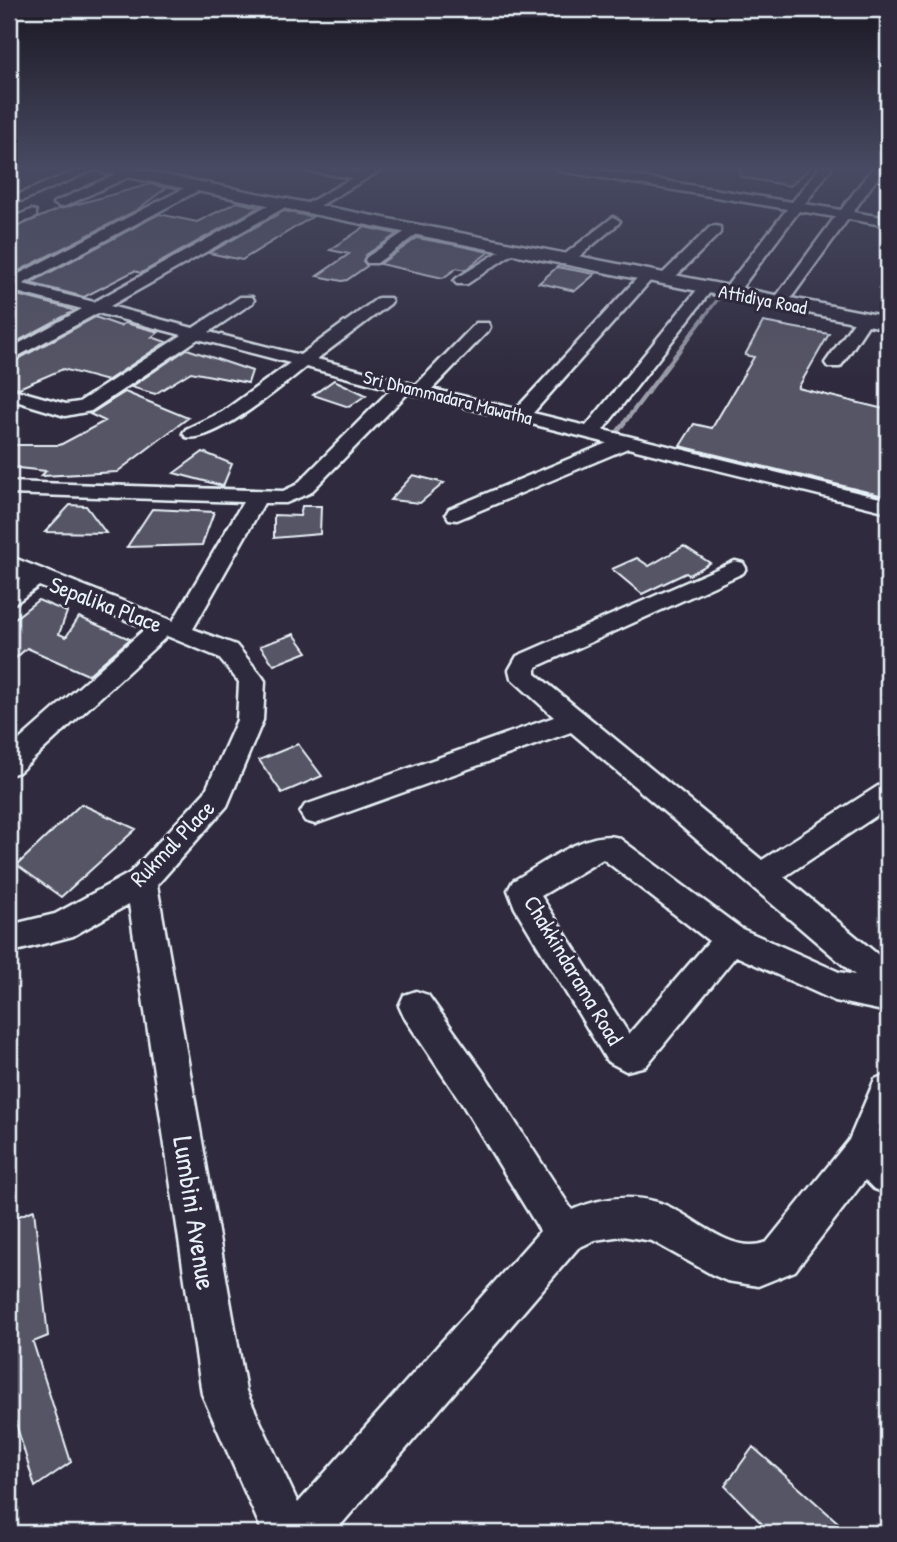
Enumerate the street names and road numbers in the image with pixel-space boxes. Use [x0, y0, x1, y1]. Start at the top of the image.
street label: Attidiya Road [717, 278, 810, 320]
street label: Sri Dhammadara Mawatha [361, 363, 536, 431]
street label: Sepalika Place [45, 568, 167, 640]
street label: Rukmal Place [123, 793, 221, 893]
street label: Chakkindarama Road [517, 889, 631, 1051]
street label: Lumbini Avenue [164, 1134, 226, 1292]

